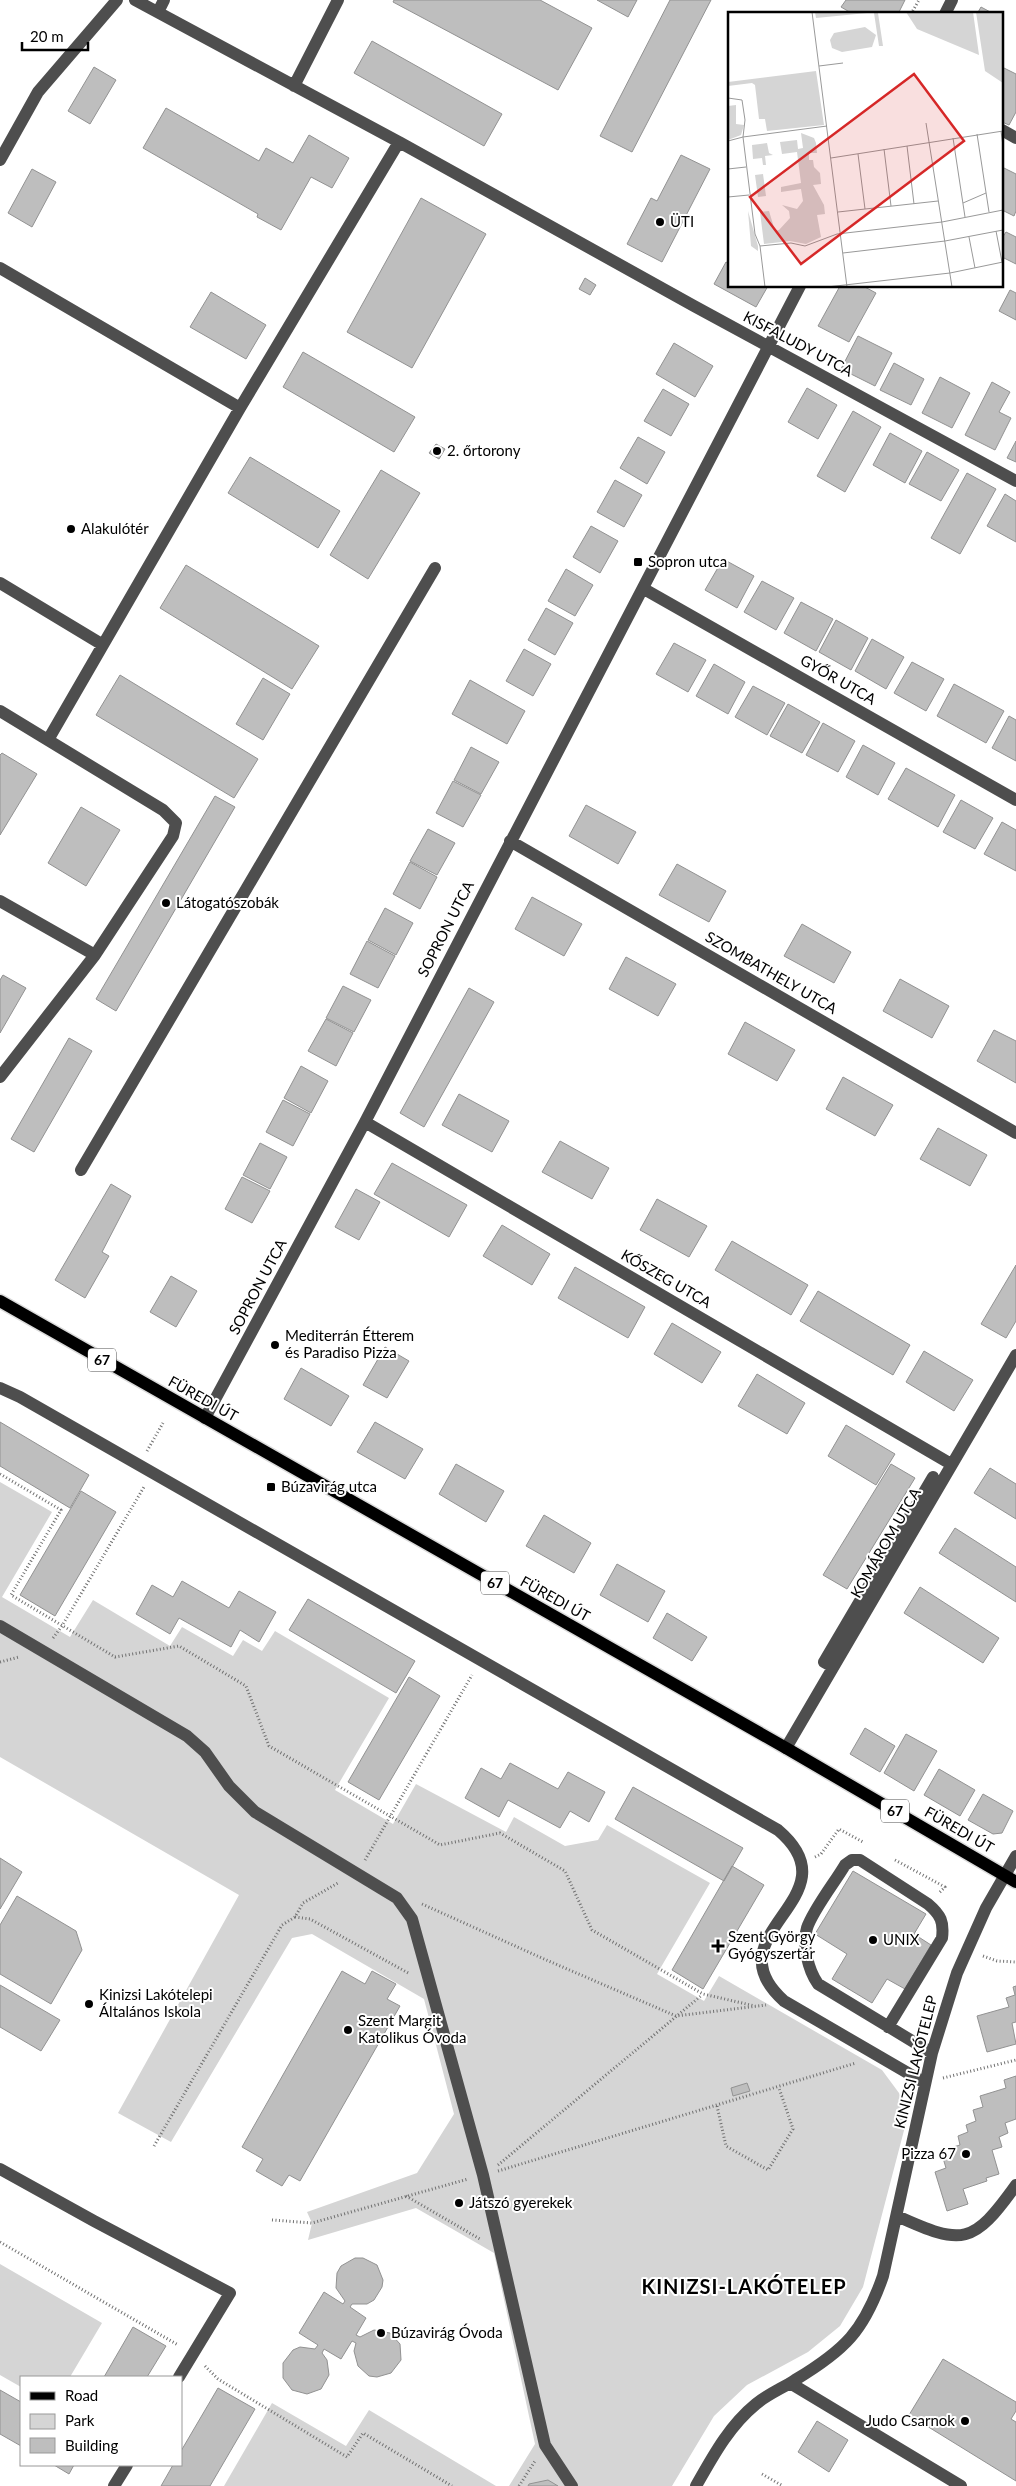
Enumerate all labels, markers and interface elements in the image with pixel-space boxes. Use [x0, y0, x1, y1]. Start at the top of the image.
inset map [728, 12, 1004, 288]
scale bar [22, 20, 89, 52]
text: 20 m [30, 27, 64, 45]
place label: ÜTI [670, 212, 694, 230]
marker: ÜTI [654, 216, 666, 228]
street label: KISFALUDY UTCA [741, 307, 857, 380]
place label: 2. őrtorony [447, 441, 521, 459]
marker: 2. őrtorony [431, 445, 443, 457]
place label: Alakulótér [81, 519, 149, 537]
marker: Alakulótér [65, 523, 77, 535]
place label: Sopron utca [648, 552, 727, 570]
marker: Sopron utca [632, 556, 644, 568]
street label: GYŐR UTCA [797, 650, 880, 708]
street label: SOPRON UTCA [413, 877, 477, 980]
place label: Látogatószobák [176, 893, 279, 911]
marker: Látogatószobák [160, 897, 172, 909]
street label: SZOMBATHELY UTCA [703, 927, 841, 1018]
street label: SOPRON UTCA [224, 1235, 290, 1337]
street label: KŐSZEG UTCA [618, 1245, 716, 1312]
place label: Mediterrán Étterem és Paradiso Pizza [285, 1326, 414, 1361]
marker: Mediterrán Étterem és Paradiso Pizza [269, 1339, 281, 1351]
road number: 67 [88, 1348, 116, 1372]
street label: FÜREDI ÚT [165, 1372, 242, 1425]
place label: Búzavirág utca [281, 1477, 377, 1495]
marker: Búzavirág utca [265, 1481, 277, 1493]
street label: KOMÁROM UTCA [846, 1484, 924, 1601]
road number: 67 [481, 1572, 509, 1595]
street label: FÜREDI ÚT [517, 1572, 594, 1625]
road number: 67 [881, 1800, 909, 1822]
street label: FÜREDI ÚT [922, 1802, 997, 1856]
place label: Szent György Gyógyszertár [728, 1927, 816, 1962]
place label: UNIX [883, 1930, 920, 1948]
marker: UNIX [867, 1934, 879, 1946]
marker: Szent György Gyógyszertár [712, 1940, 724, 1952]
place label: Kinizsi Lakótelepi Általános Iskola [99, 1985, 213, 2020]
street label: KINIZSI LAKÓTELEP [890, 1993, 940, 2130]
marker: Kinizsi Lakótelepi Általános Iskola [83, 1998, 95, 2010]
place label: Szent Margit Katolikus Óvoda [358, 2011, 466, 2046]
marker: Szent Margit Katolikus Óvoda [342, 2024, 354, 2036]
place label: Pizza 67 [901, 2144, 956, 2162]
marker: Pizza 67 [960, 2148, 972, 2160]
place label: Játszó gyerekek [469, 2193, 573, 2211]
marker: Játszó gyerekek [453, 2197, 465, 2209]
district label: KINIZSI-LAKÓTELEP [641, 2274, 847, 2298]
place label: Búzavirág Óvoda [391, 2323, 503, 2341]
marker: Búzavirág Óvoda [375, 2327, 387, 2339]
legend [20, 2376, 182, 2466]
text: Road [65, 2386, 98, 2404]
text: Park [65, 2411, 95, 2429]
place label: Judo Csarnok [866, 2411, 955, 2429]
marker: Judo Csarnok [959, 2415, 971, 2427]
text: Building [65, 2436, 118, 2454]

